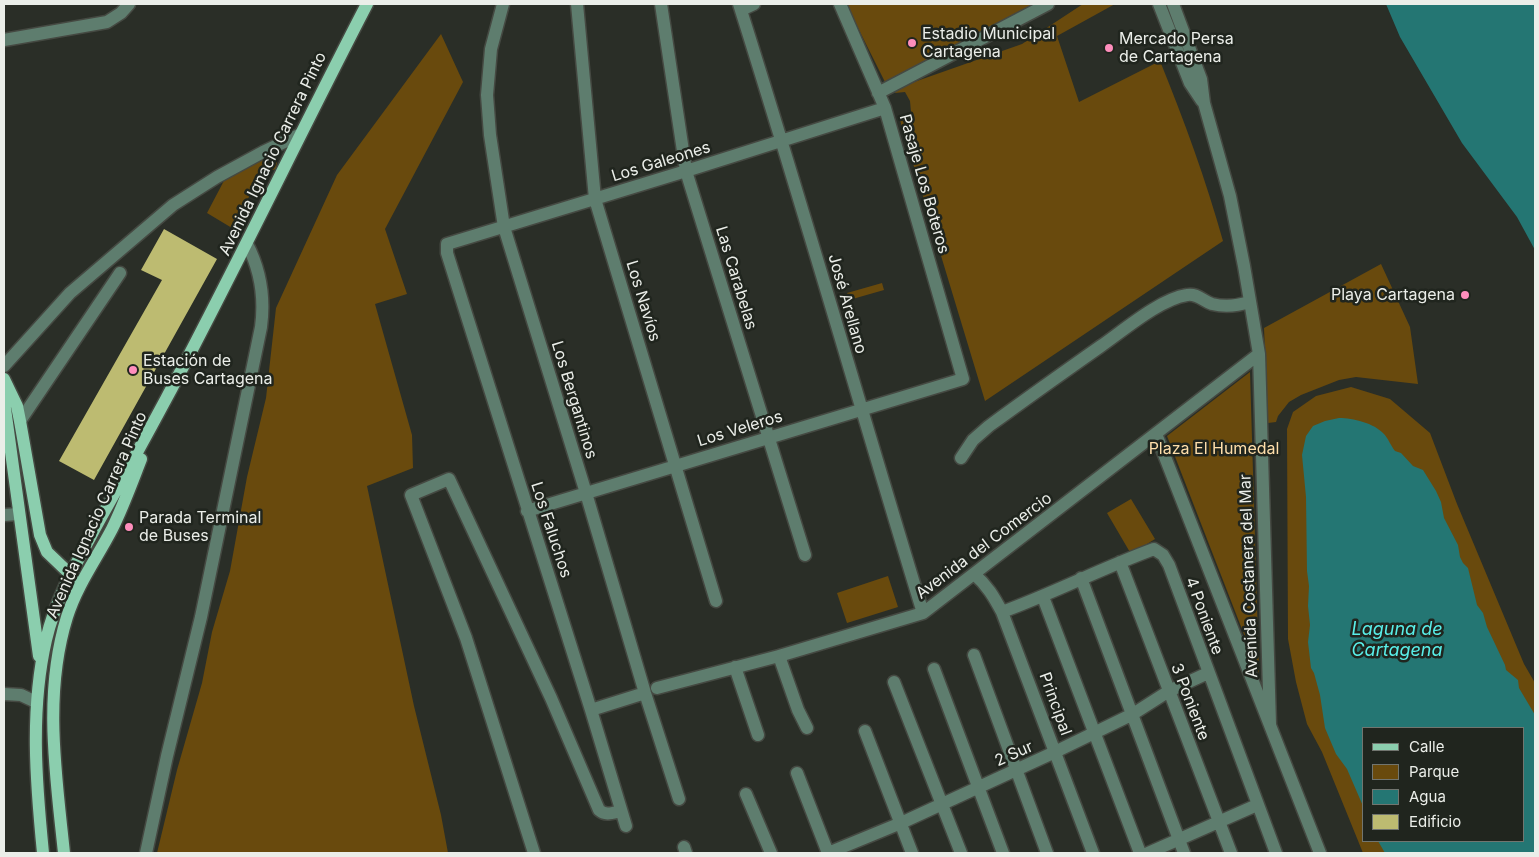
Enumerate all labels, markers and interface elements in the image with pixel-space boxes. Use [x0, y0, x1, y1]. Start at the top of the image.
place label: Estadio Municipal Cartagena [922, 24, 1055, 62]
place label: Mercado Persa de Cartagena [1119, 29, 1234, 67]
marker: Estadio Municipal Cartagena [906, 37, 918, 49]
marker: Mercado Persa de Cartagena [1103, 42, 1115, 54]
street label: Avenida Ignacio Carrera Pinto [215, 49, 331, 259]
street label: Pasaje Los Boteros [895, 112, 953, 256]
street label: Los Galeones [609, 138, 713, 186]
street label: Las Carabelas [711, 224, 761, 332]
street label: José Arellano [824, 252, 870, 356]
street label: Los Navíos [622, 258, 664, 344]
place label: Playa Cartagena [1331, 285, 1455, 305]
marker: Playa Cartagena [1459, 289, 1471, 301]
street label: Los Bergantinos [547, 339, 601, 461]
place label: Estación de Buses Cartagena [143, 351, 272, 389]
marker: Estación de Buses Cartagena [127, 364, 139, 376]
street label: Los Veleros [695, 407, 785, 451]
street label: Avenida Ignacio Carrera Pinto [43, 409, 151, 621]
park label: Plaza El Humedal [1149, 439, 1279, 459]
street label: Avenida Costanera del Mar [1236, 474, 1262, 678]
street label: Los Faluchos [526, 480, 576, 580]
street label: Avenida del Comercio [912, 489, 1056, 603]
place label: Parada Terminal de Buses [139, 508, 261, 546]
marker: Parada Terminal de Buses [123, 521, 135, 533]
street label: 4 Poniente [1181, 575, 1227, 657]
water label: Laguna de Cartagena [1351, 619, 1443, 662]
street label: 3 Poniente [1167, 661, 1213, 743]
street label: Principal [1035, 670, 1075, 738]
legend [1362, 727, 1524, 842]
street label: 2 Sur [992, 737, 1036, 771]
text: Calle [1409, 737, 1444, 756]
text: Parque [1409, 762, 1459, 781]
text: Agua [1409, 787, 1446, 806]
text: Edificio [1409, 812, 1461, 831]

